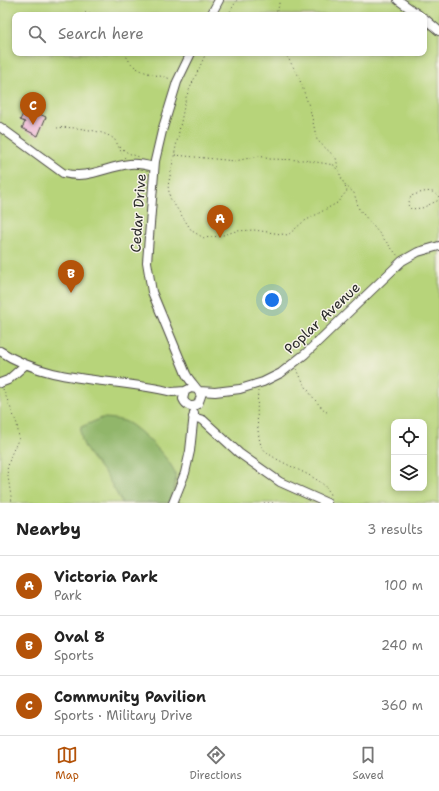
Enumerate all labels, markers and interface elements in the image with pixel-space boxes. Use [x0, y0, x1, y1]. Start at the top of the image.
search box [12, 12, 427, 56]
icon: search [26, 23, 48, 45]
text: Search here [58, 24, 144, 44]
pin: C [20, 92, 46, 125]
street label: Cedar Drive [126, 173, 150, 253]
pin: A [207, 205, 233, 238]
pin: B [58, 260, 84, 293]
street label: Poplar Avenue [280, 278, 364, 358]
your location [262, 290, 282, 310]
map controls [391, 419, 427, 491]
button: locate [391, 419, 427, 455]
button: layers [391, 455, 427, 491]
text: Nearby [16, 518, 81, 540]
text: 3 results [367, 521, 423, 538]
text: Victoria Park [54, 567, 158, 587]
text: A [24, 577, 34, 594]
text: 100 m [384, 577, 423, 594]
text: Park [54, 587, 82, 604]
text: Oval 8 [54, 627, 105, 647]
text: B [25, 637, 33, 654]
text: 240 m [381, 637, 423, 654]
text: Sports [54, 647, 94, 664]
text: Community Pavilion [54, 687, 206, 707]
text: C [25, 697, 33, 714]
text: 360 m [381, 697, 423, 714]
text: Sports · Military Drive [54, 707, 193, 724]
tab: Map [55, 744, 79, 783]
tab: Directions [189, 744, 242, 783]
tab: Saved [352, 744, 384, 783]

